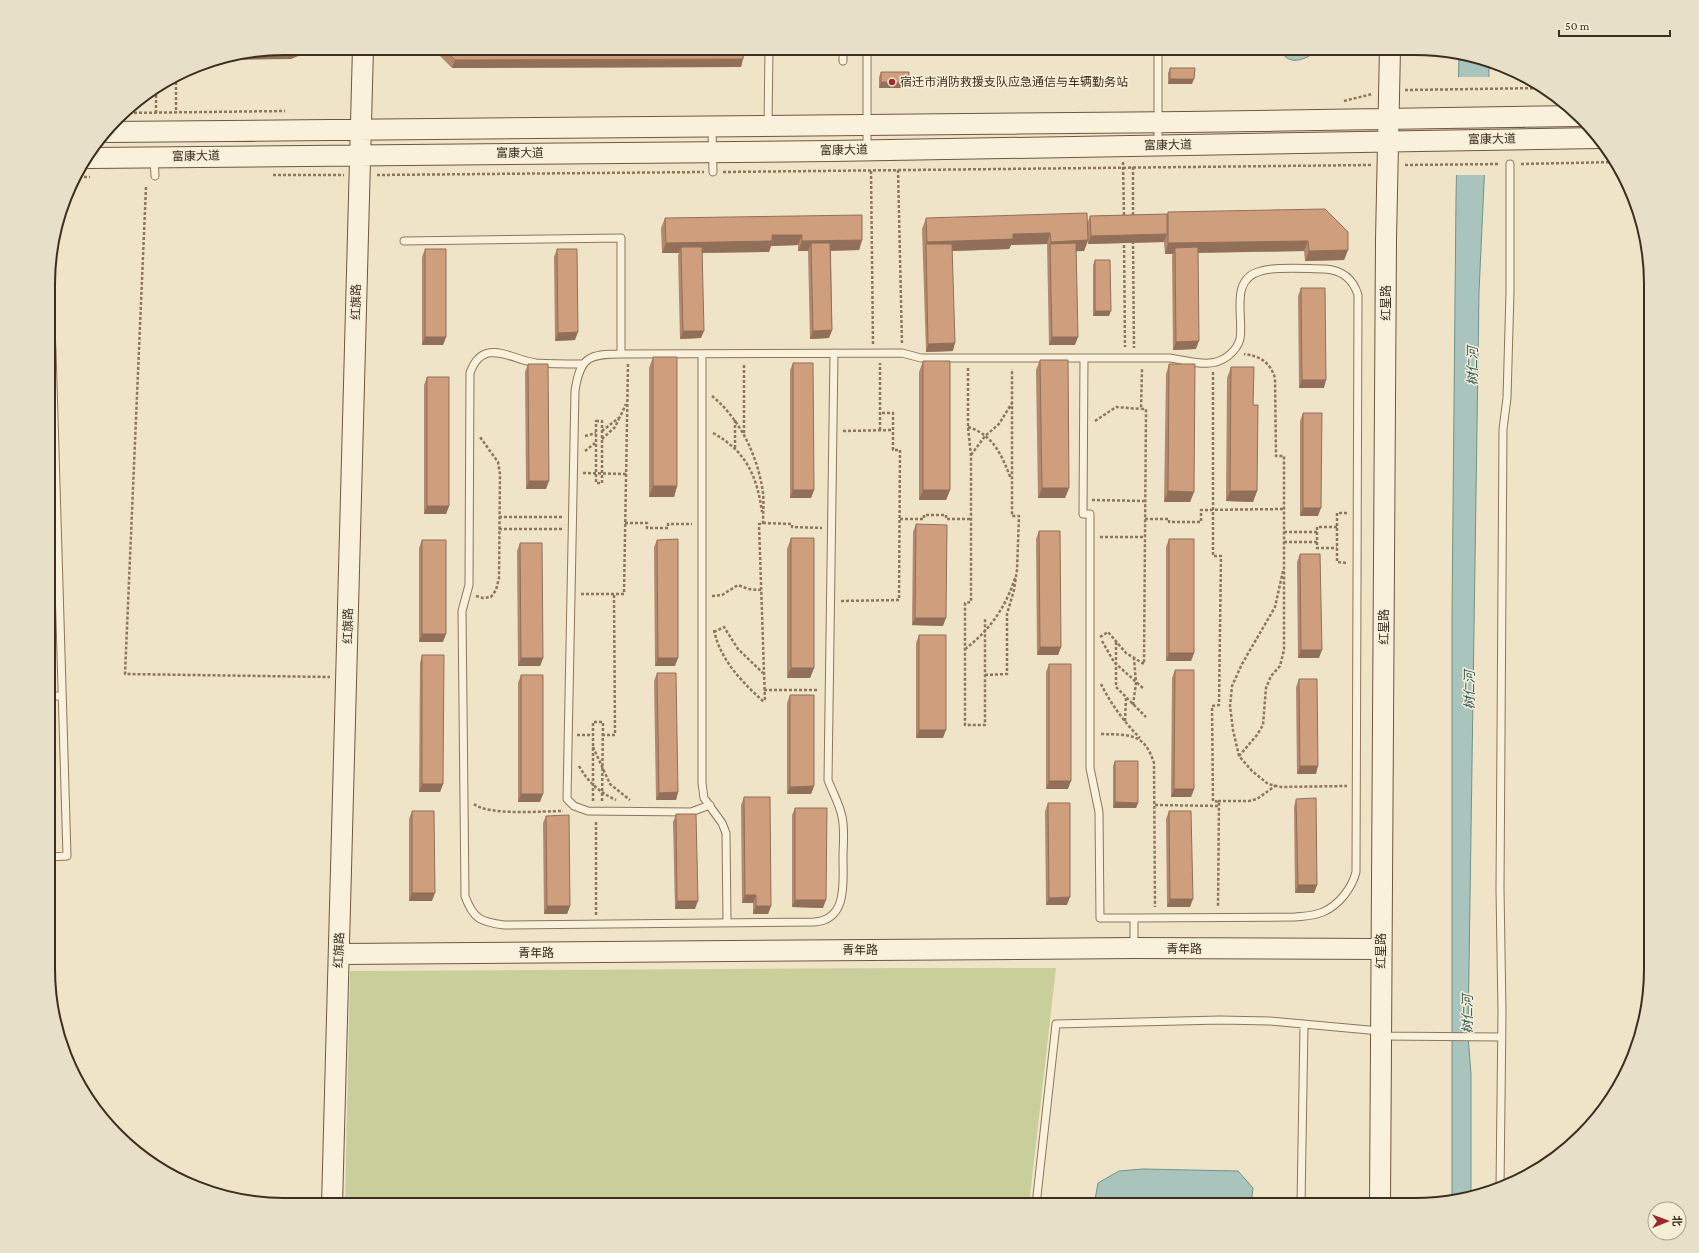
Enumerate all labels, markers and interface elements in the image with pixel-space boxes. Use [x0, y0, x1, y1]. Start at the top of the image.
scale bar [1559, 12, 1670, 38]
text: 50 m [1565, 19, 1590, 33]
place label: 宿迁市消防救援支队应急通信与车辆勤务站 [900, 75, 1128, 89]
marker: 宿迁市消防救援支队应急通信与车辆勤务站 [887, 77, 897, 87]
street label: 富康大道 [1468, 132, 1516, 146]
street label: 富康大道 [1144, 138, 1192, 152]
street label: 富康大道 [820, 143, 868, 157]
street label: 富康大道 [496, 146, 544, 160]
street label: 富康大道 [172, 149, 220, 163]
street label: 红旗路 [349, 284, 363, 320]
street label: 红星路 [1379, 285, 1393, 321]
water label: 树仁河 [1465, 344, 1480, 386]
street label: 红旗路 [341, 608, 355, 644]
street label: 红星路 [1377, 609, 1391, 645]
water label: 树仁河 [1462, 668, 1477, 710]
street label: 红旗路 [331, 932, 347, 968]
street label: 红星路 [1374, 933, 1388, 969]
street label: 青年路 [1166, 942, 1202, 956]
street label: 青年路 [842, 943, 878, 957]
street label: 青年路 [518, 946, 554, 960]
water label: 树仁河 [1460, 992, 1475, 1034]
north arrow [1647, 1201, 1687, 1241]
text: 北 [1671, 1215, 1683, 1226]

